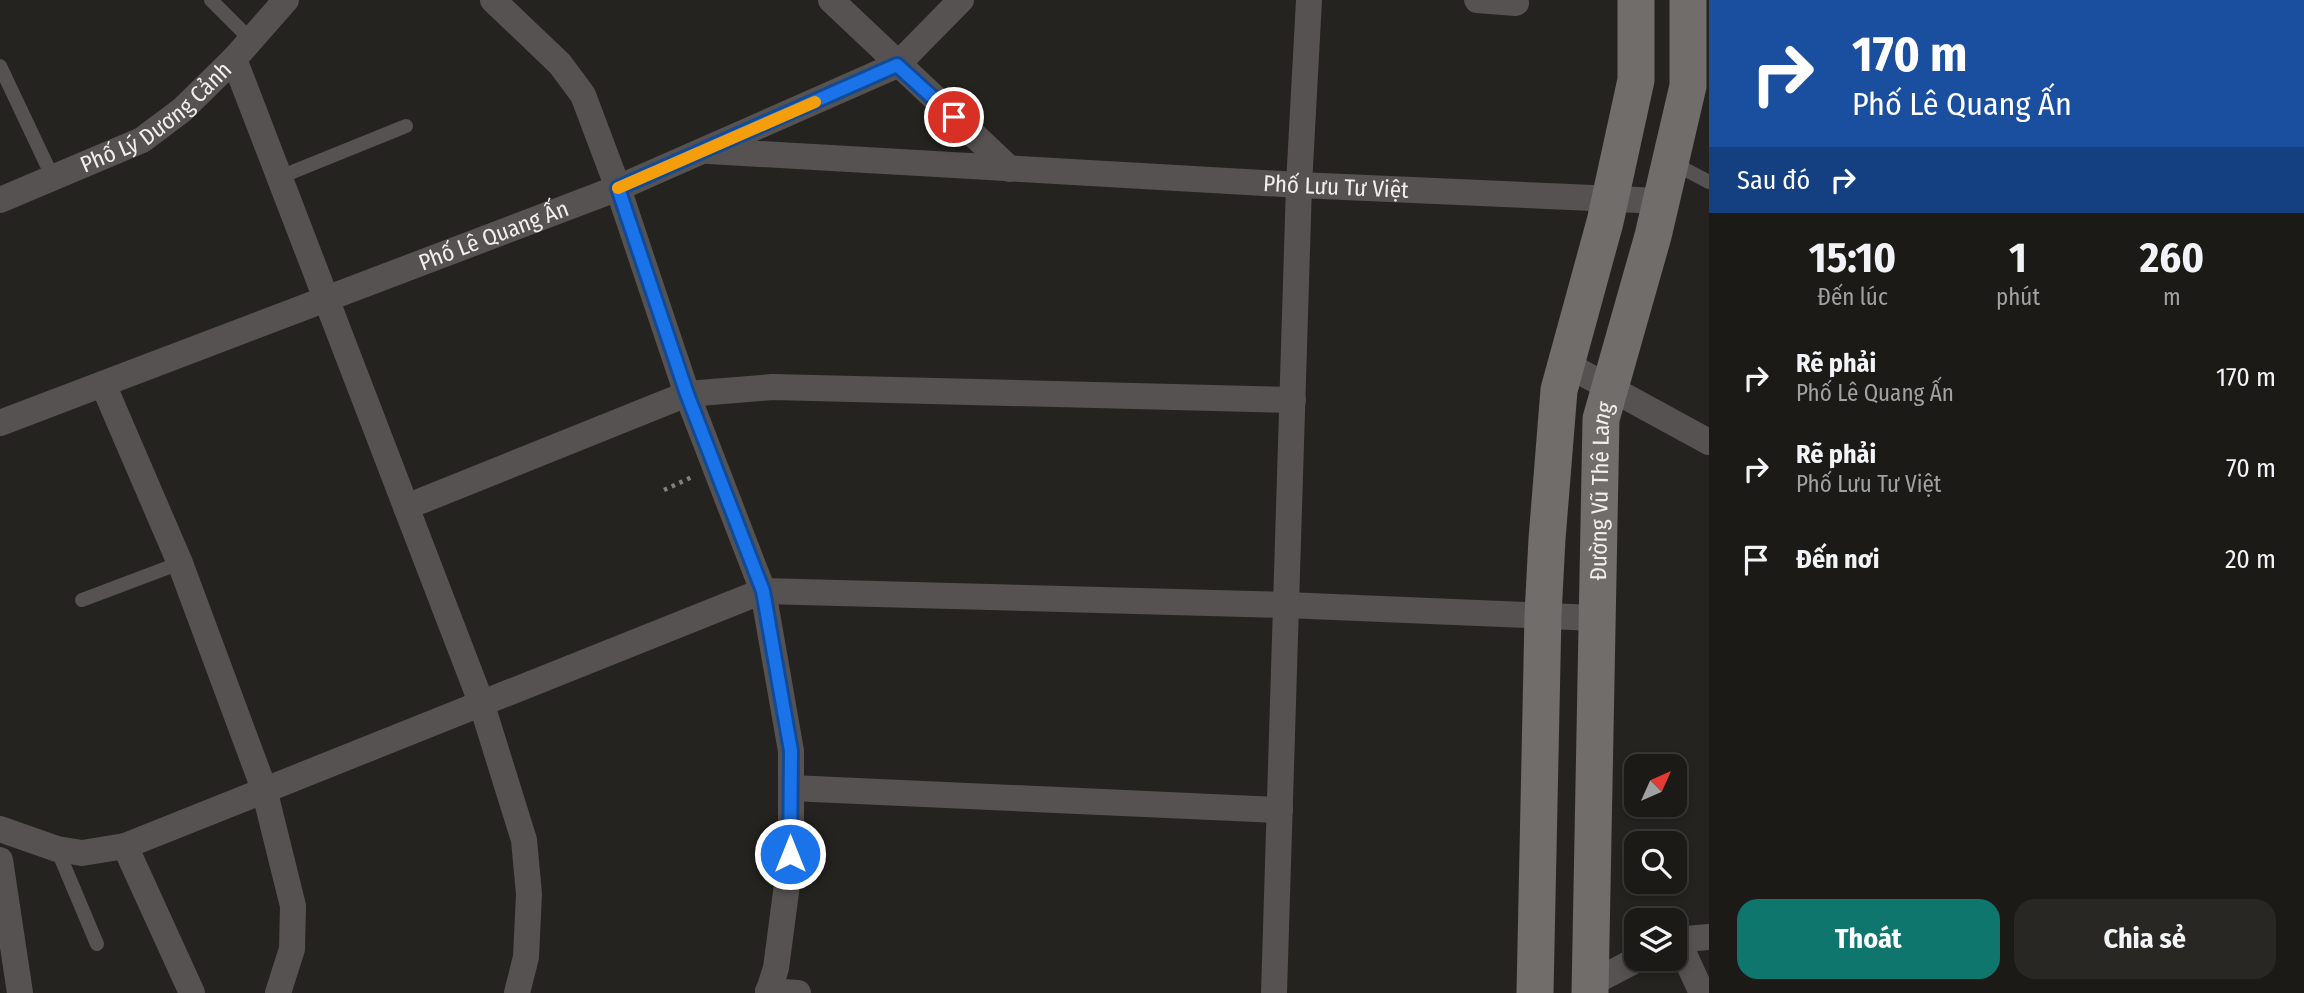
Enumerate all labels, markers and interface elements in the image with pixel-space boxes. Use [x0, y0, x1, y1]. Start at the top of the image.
text: 170 m [1852, 25, 1968, 84]
icon: right [1737, 28, 1828, 119]
street label: Phố Lý Dương Cảnh [76, 56, 237, 178]
text: Phố Lê Quang Ấn [1852, 85, 2072, 123]
pin [924, 87, 984, 147]
icon: arrive [935, 98, 973, 136]
icon: right [1824, 161, 1862, 199]
text: Sau đó [1737, 165, 1810, 196]
street label: Phố Lưu Tư Việt [1263, 169, 1410, 204]
street label: Phố Lê Quang Ấn [415, 194, 572, 277]
text: 15:10 [1809, 233, 1896, 283]
text: 1 [2009, 233, 2027, 283]
text: 260 [2140, 233, 2204, 283]
text: Đến lúc [1817, 283, 1888, 311]
text: phút [1996, 283, 2040, 311]
text: m [2163, 283, 2181, 311]
text: Rẽ phải [1796, 348, 1876, 379]
icon: right [1737, 359, 1775, 397]
text: 170 m [2216, 362, 2276, 393]
text: Phố Lê Quang Ấn [1796, 379, 1954, 407]
street label: Đường Vũ Thê Lang [1584, 398, 1619, 581]
text: Rẽ phải [1796, 439, 1876, 470]
icon: right [1737, 450, 1775, 488]
text: 70 m [2226, 453, 2276, 484]
text: Phố Lưu Tư Việt [1796, 470, 1941, 498]
icon: arrive [1737, 541, 1775, 579]
text: Đến nơi [1796, 544, 1879, 575]
text: 20 m [2225, 544, 2276, 575]
north arrow [1624, 754, 1687, 817]
map controls [1624, 754, 1687, 971]
position arrow [753, 817, 827, 891]
button: search [1624, 831, 1687, 894]
button: Thoát [1737, 899, 2000, 979]
button: Chia sẻ [2014, 899, 2276, 979]
button: layers [1624, 908, 1687, 971]

